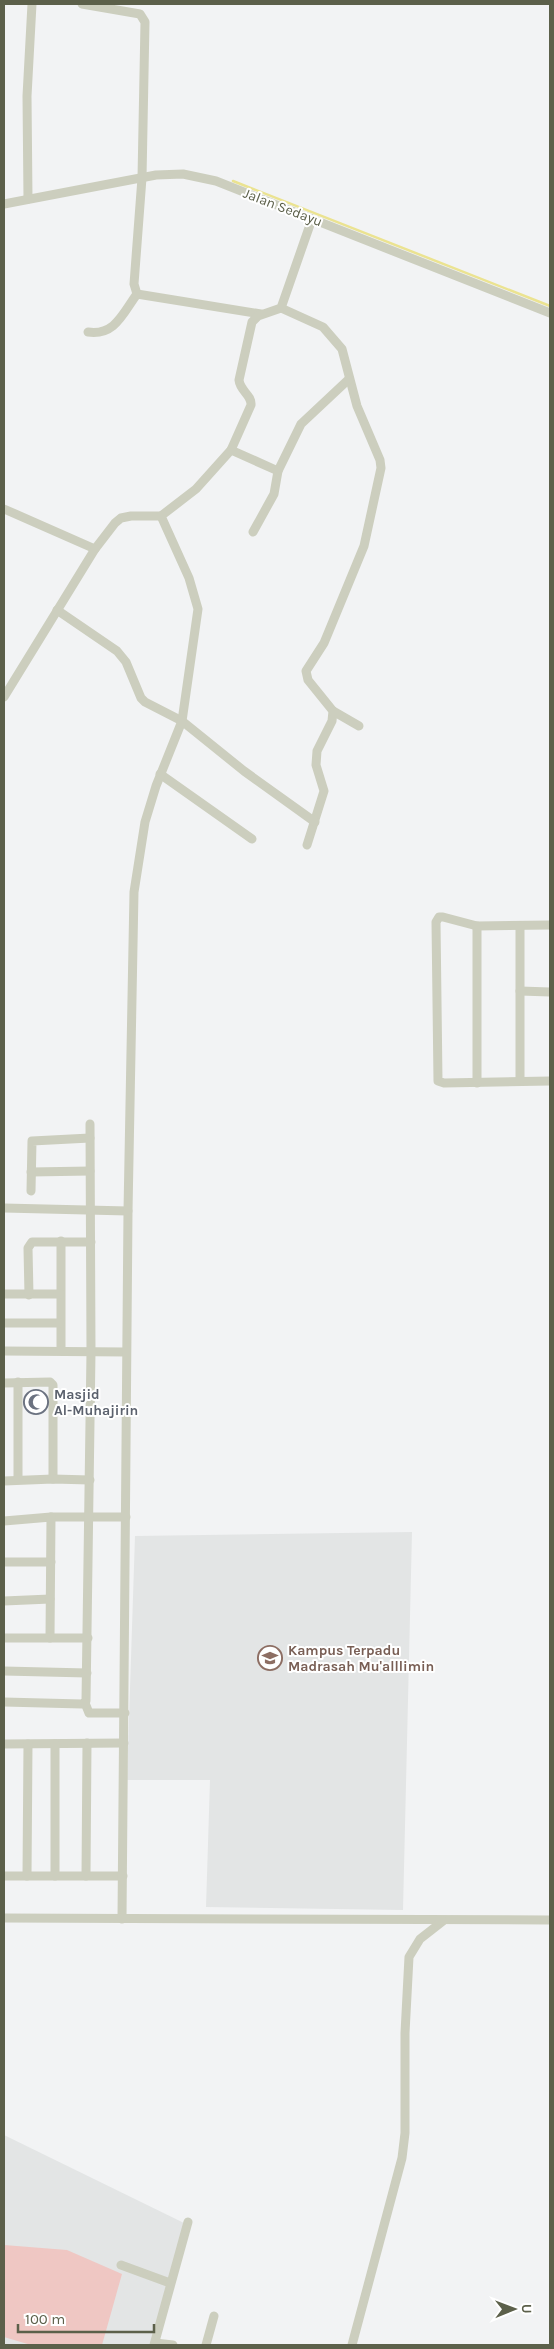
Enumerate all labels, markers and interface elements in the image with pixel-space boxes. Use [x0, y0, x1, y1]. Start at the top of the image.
street label: Jalan Sedayu [241, 185, 325, 230]
place label: Masjid Al-Muhajirin [54, 1386, 138, 1419]
mosque icon: Masjid Al-Muhajirin [23, 1389, 49, 1415]
place label: Kampus Terpadu Madrasah Mu'alllimin [288, 1642, 434, 1675]
school or university icon: Kampus Terpadu Madrasah Mu'alllimin [257, 1645, 283, 1671]
north arrow [489, 2284, 539, 2334]
scale bar [18, 2302, 154, 2334]
text: U [518, 2304, 535, 2314]
text: 100 m [25, 2310, 65, 2328]

